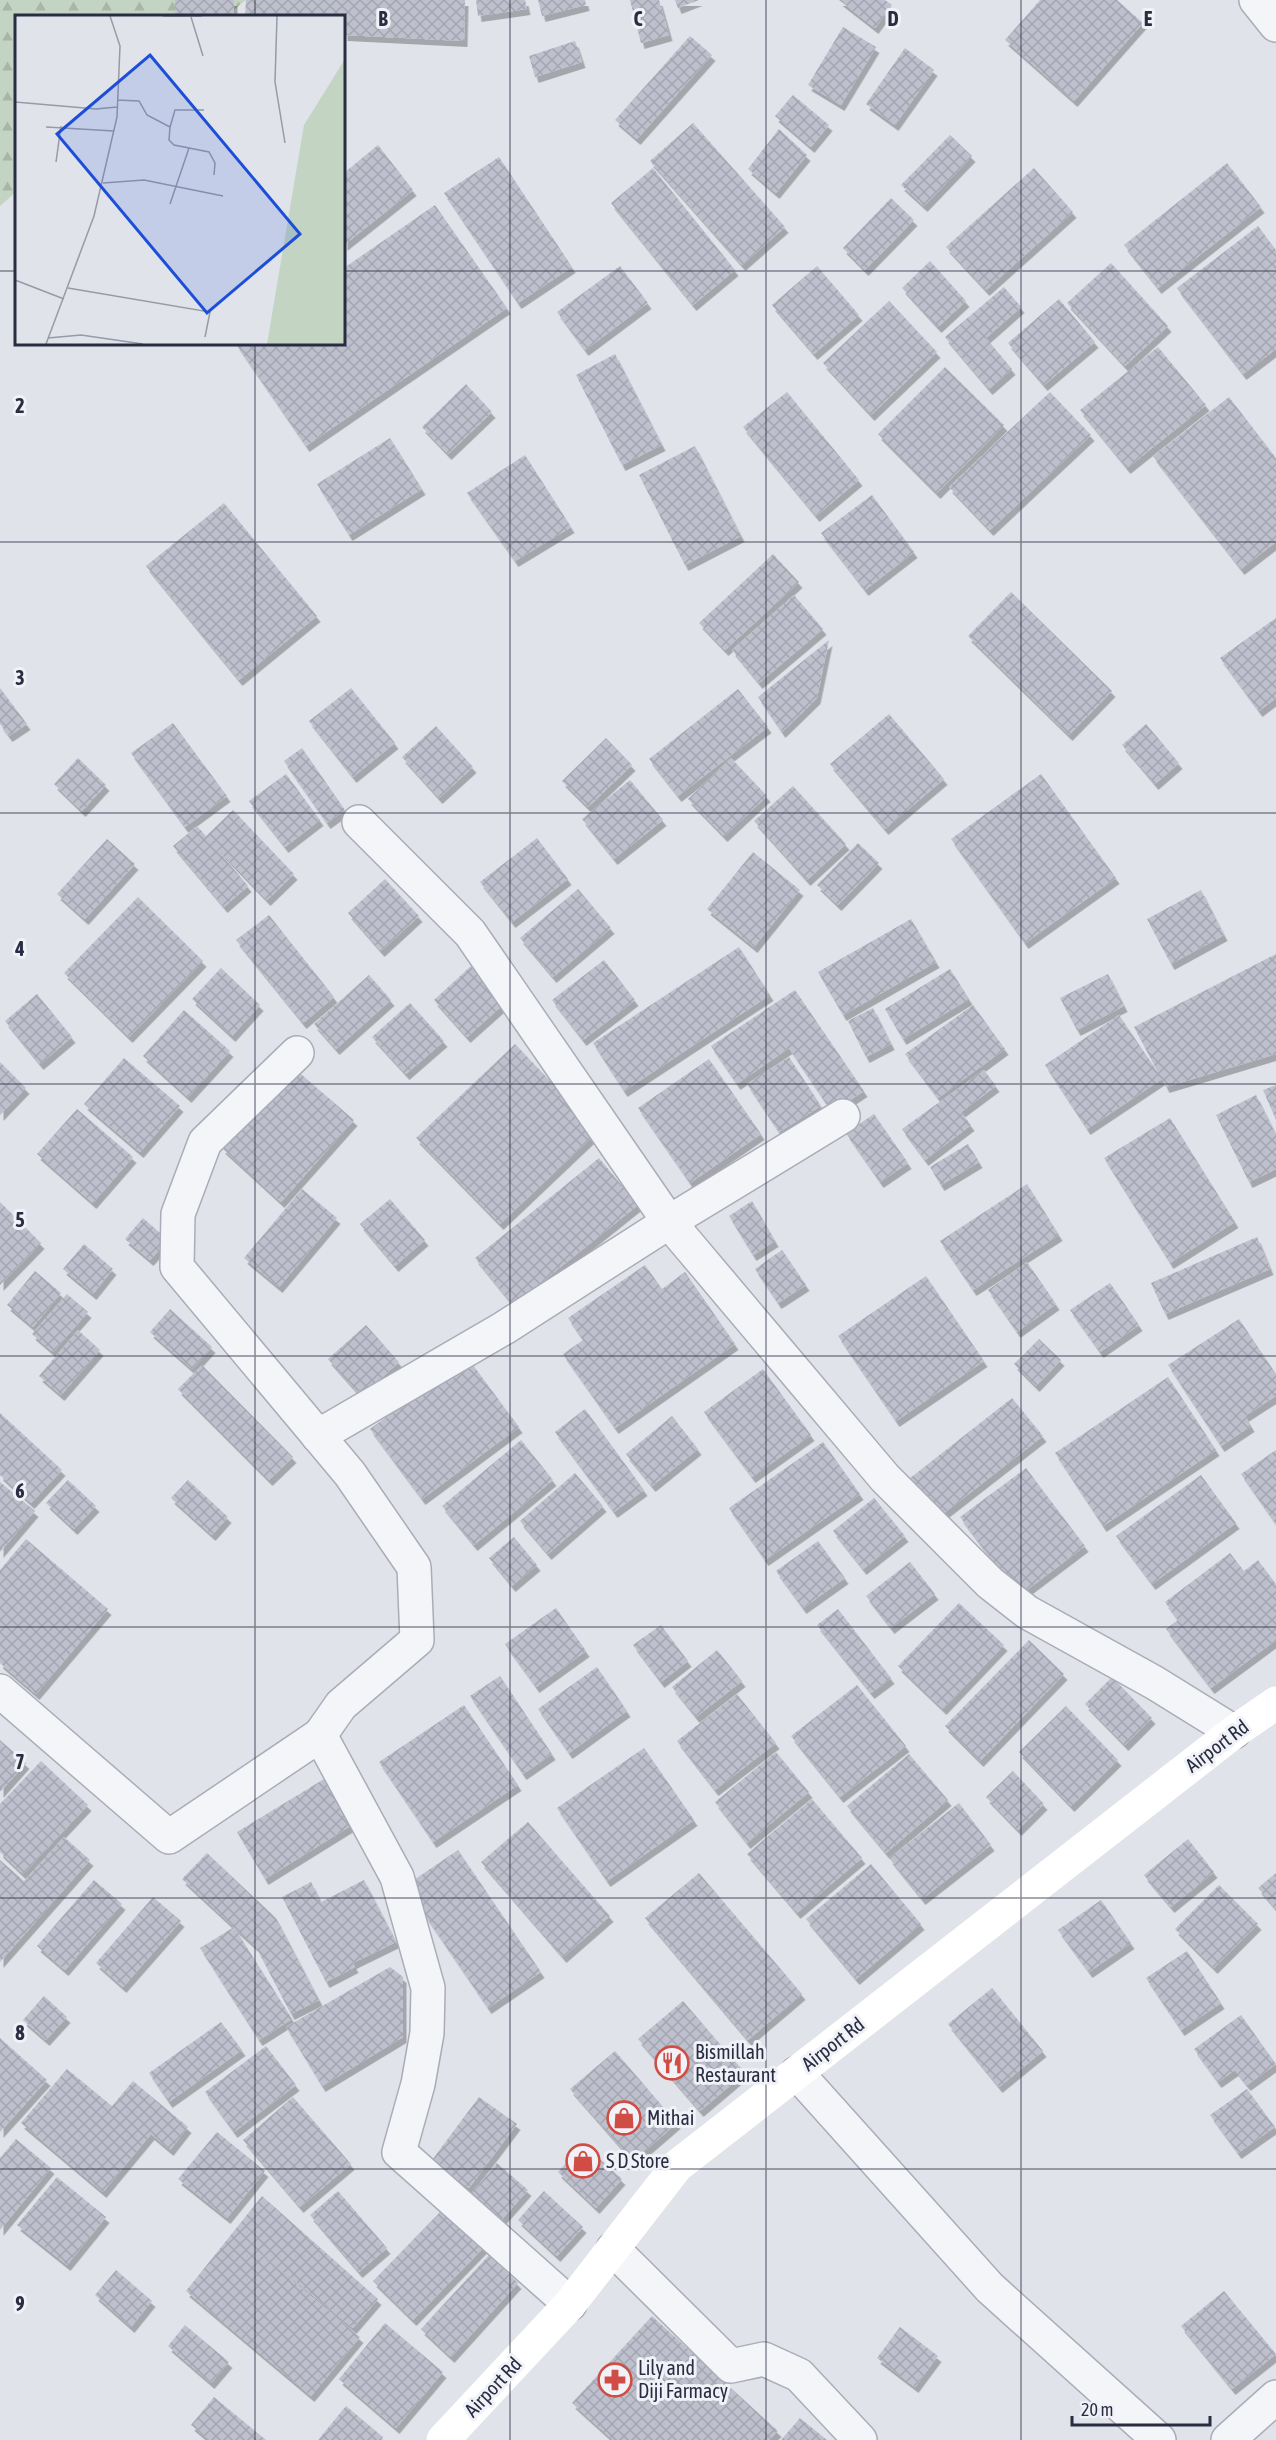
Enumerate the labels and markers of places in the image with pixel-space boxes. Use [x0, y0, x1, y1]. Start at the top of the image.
place label: Bismillah Restaurant [695, 2040, 776, 2086]
restaurant icon: Bismillah Restaurant [654, 2045, 690, 2081]
shop icon: Mithai [606, 2100, 642, 2136]
place label: Mithai [647, 2106, 694, 2129]
shop icon: S D Store [565, 2143, 601, 2179]
place label: S D Store [606, 2149, 669, 2172]
place label: Lily and Diji Farmacy [638, 2356, 728, 2402]
pharmacy icon: Lily and Diji Farmacy [597, 2362, 633, 2398]

